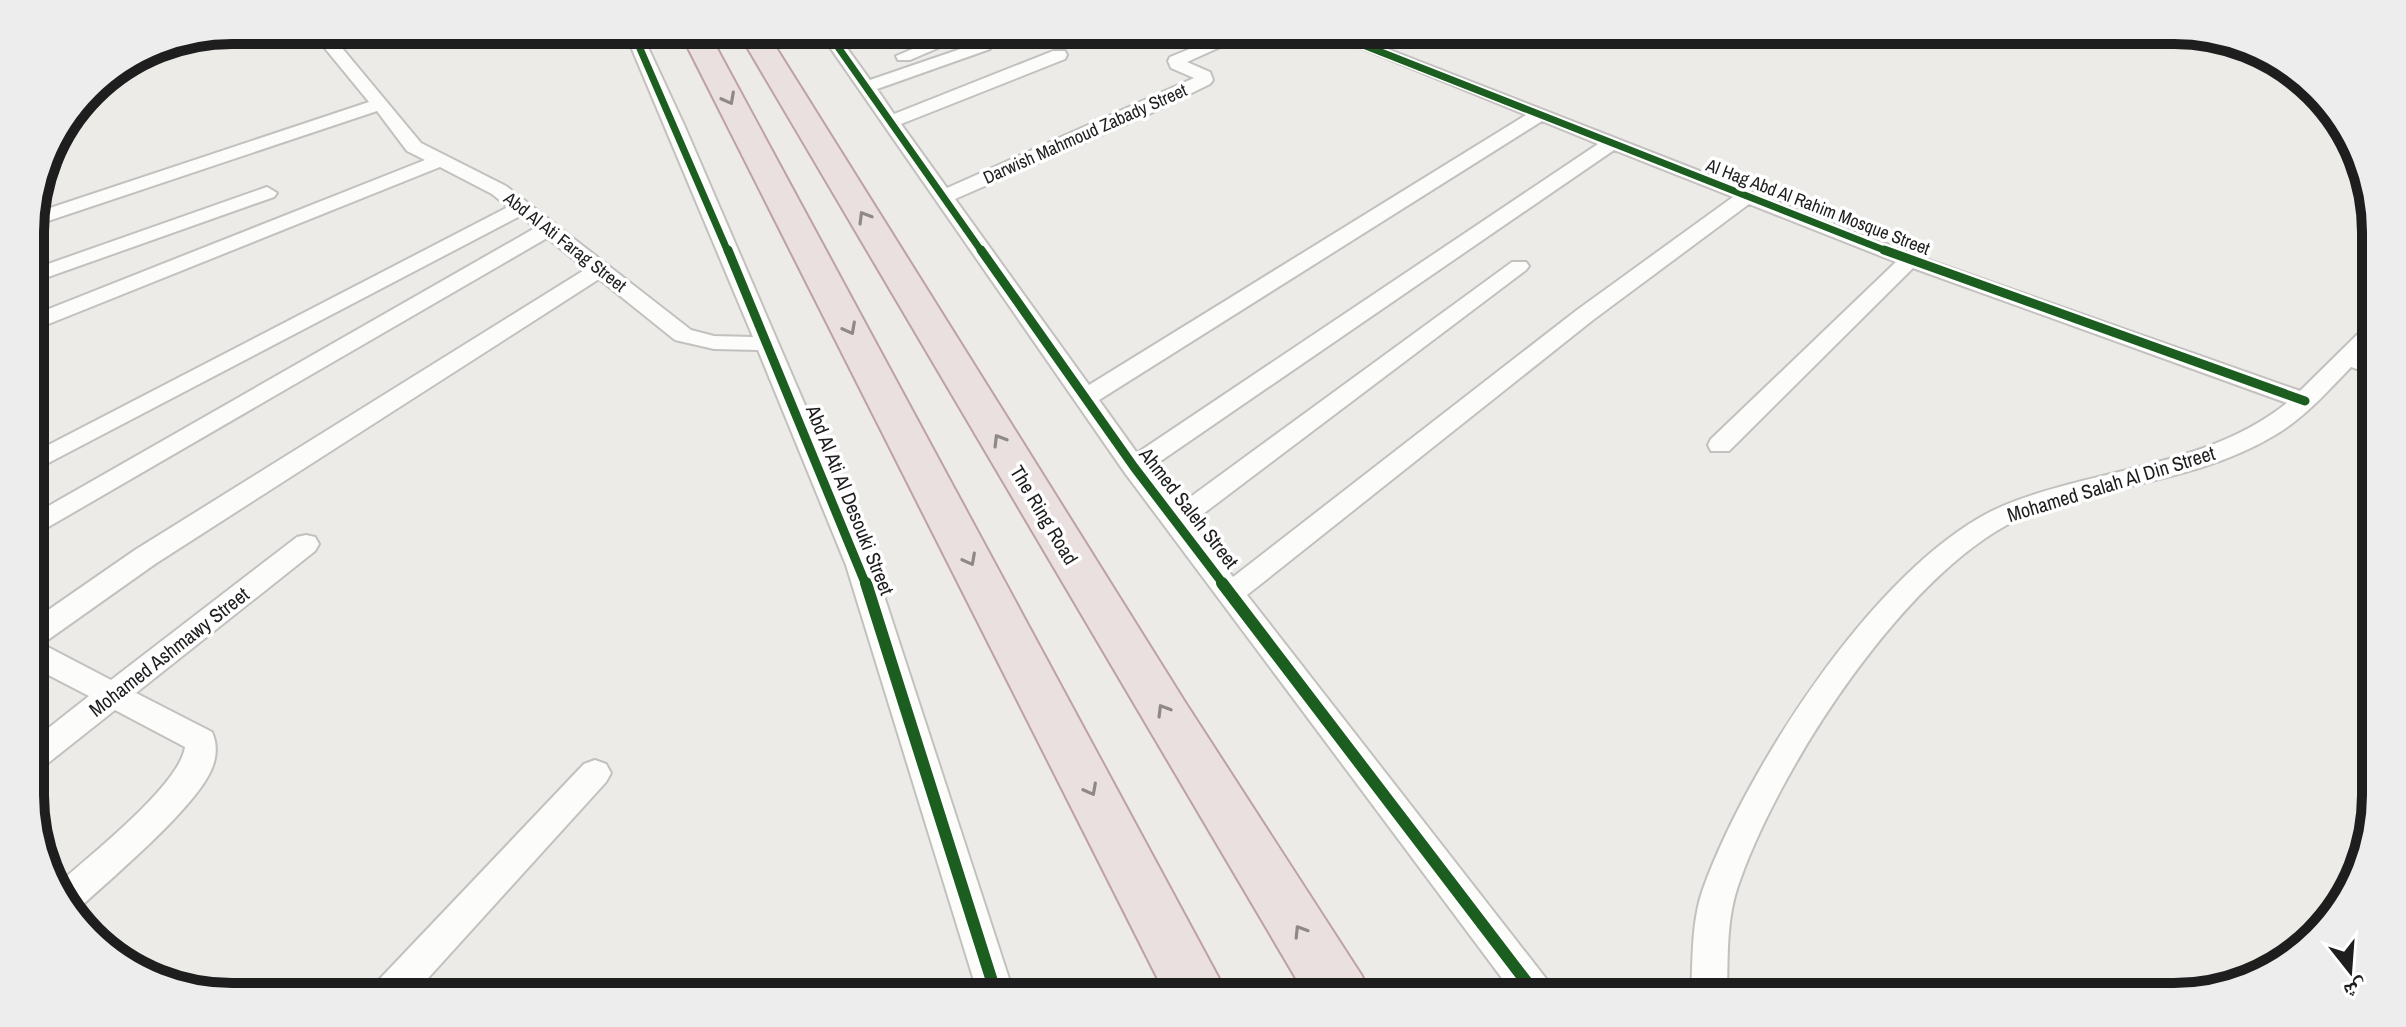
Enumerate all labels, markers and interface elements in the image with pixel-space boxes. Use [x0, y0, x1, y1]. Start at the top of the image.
street label: Darwish Mahmoud Zabady Street [979, 77, 1191, 190]
one-way arrow [720, 90, 735, 105]
street label: Al Hag Abd Al Rahim Mosque Street [1702, 152, 1934, 261]
street label: Abd Al Ati Farag Street [498, 185, 632, 297]
one-way arrow [858, 211, 874, 226]
one-way arrow [840, 321, 855, 336]
street label: Abd Al Ati Al Desouki Street [800, 400, 901, 599]
one-way arrow [993, 434, 1009, 449]
street label: Mohamed Salah Al Din Street [2004, 439, 2219, 528]
street label: Ahmed Saleh Street [1133, 441, 1245, 574]
street label: The Ring Road [1004, 460, 1085, 569]
one-way arrow [961, 551, 976, 566]
street label: Mohamed Ashmawy Street [83, 580, 255, 723]
one-way arrow [1157, 704, 1172, 719]
one-way arrow [1081, 782, 1096, 796]
one-way arrow [1295, 925, 1310, 939]
north arrow [2310, 931, 2390, 1011]
text: ش [2340, 972, 2371, 1008]

